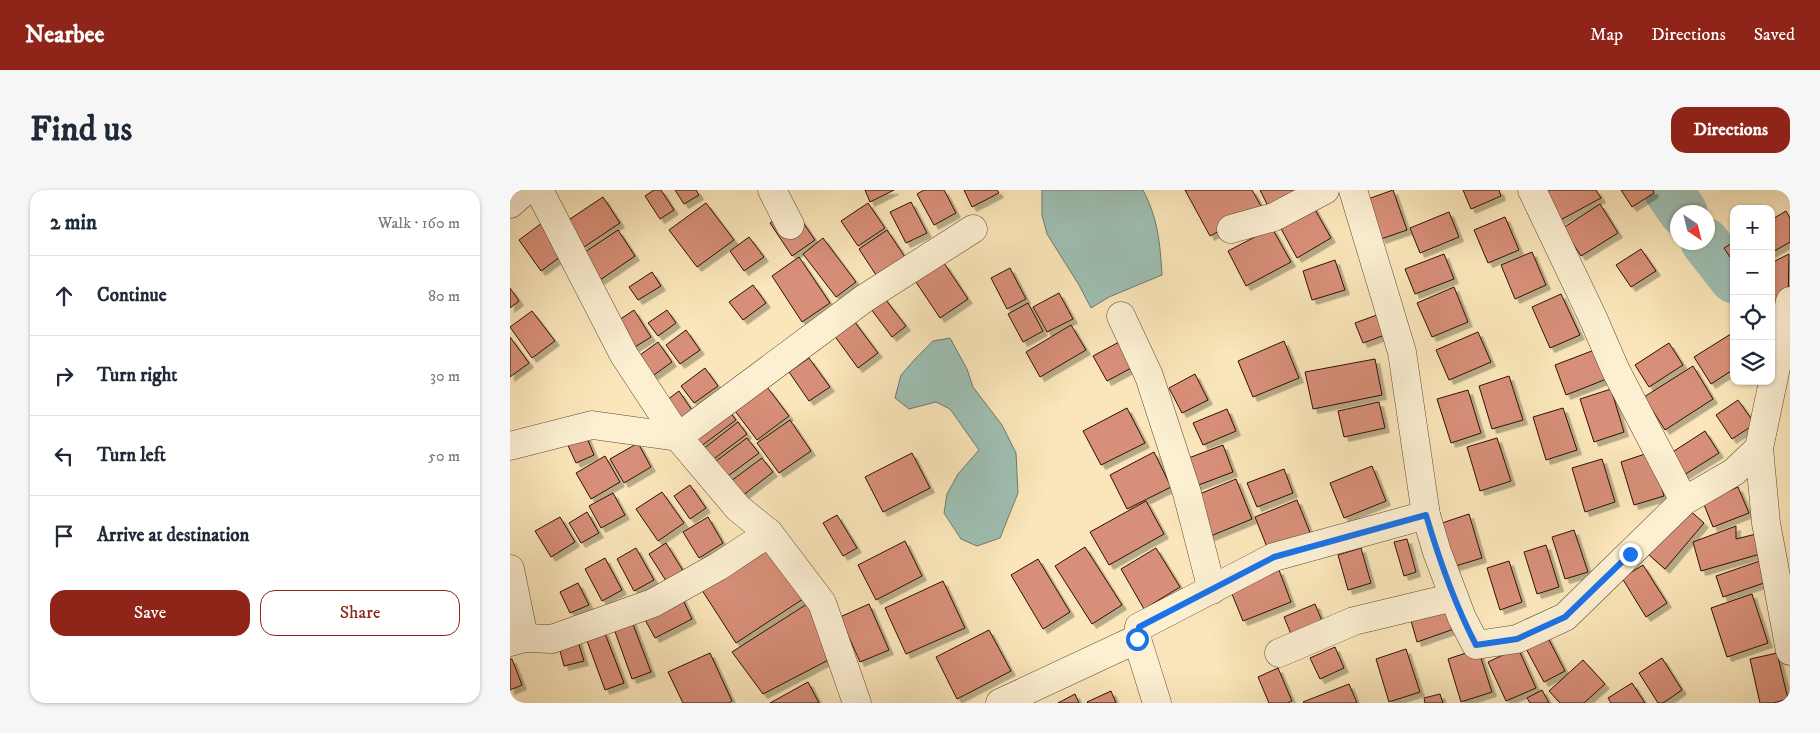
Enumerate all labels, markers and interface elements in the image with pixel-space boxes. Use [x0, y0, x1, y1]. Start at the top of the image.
text: Nearbee [25, 20, 104, 50]
text: Map [1590, 24, 1623, 46]
text: Directions [1651, 24, 1726, 46]
text: Saved [1754, 24, 1795, 46]
button: Directions [1671, 107, 1790, 153]
text: Find us [30, 108, 132, 152]
north arrow [1670, 205, 1715, 250]
map controls [1730, 205, 1775, 385]
button: + [1730, 205, 1775, 250]
text: 2 min [50, 210, 97, 236]
text: Walk · 160 m [378, 213, 460, 233]
button: − [1730, 250, 1775, 295]
icon: ahead [50, 282, 78, 310]
text: Continue [97, 284, 167, 307]
text: 80 m [428, 286, 460, 306]
button: locate [1730, 295, 1775, 340]
button: layers [1730, 340, 1775, 385]
icon: right [50, 362, 78, 390]
text: Turn right [97, 364, 177, 387]
text: 30 m [430, 366, 460, 386]
icon: left [50, 442, 78, 470]
text: Turn left [97, 444, 166, 467]
text: 50 m [428, 446, 460, 466]
icon: arrive [50, 522, 78, 550]
text: Arrive at destination [97, 524, 249, 547]
route end [1619, 543, 1642, 566]
button: Save [50, 590, 250, 636]
button: Share [260, 590, 460, 636]
route start [1126, 628, 1149, 651]

